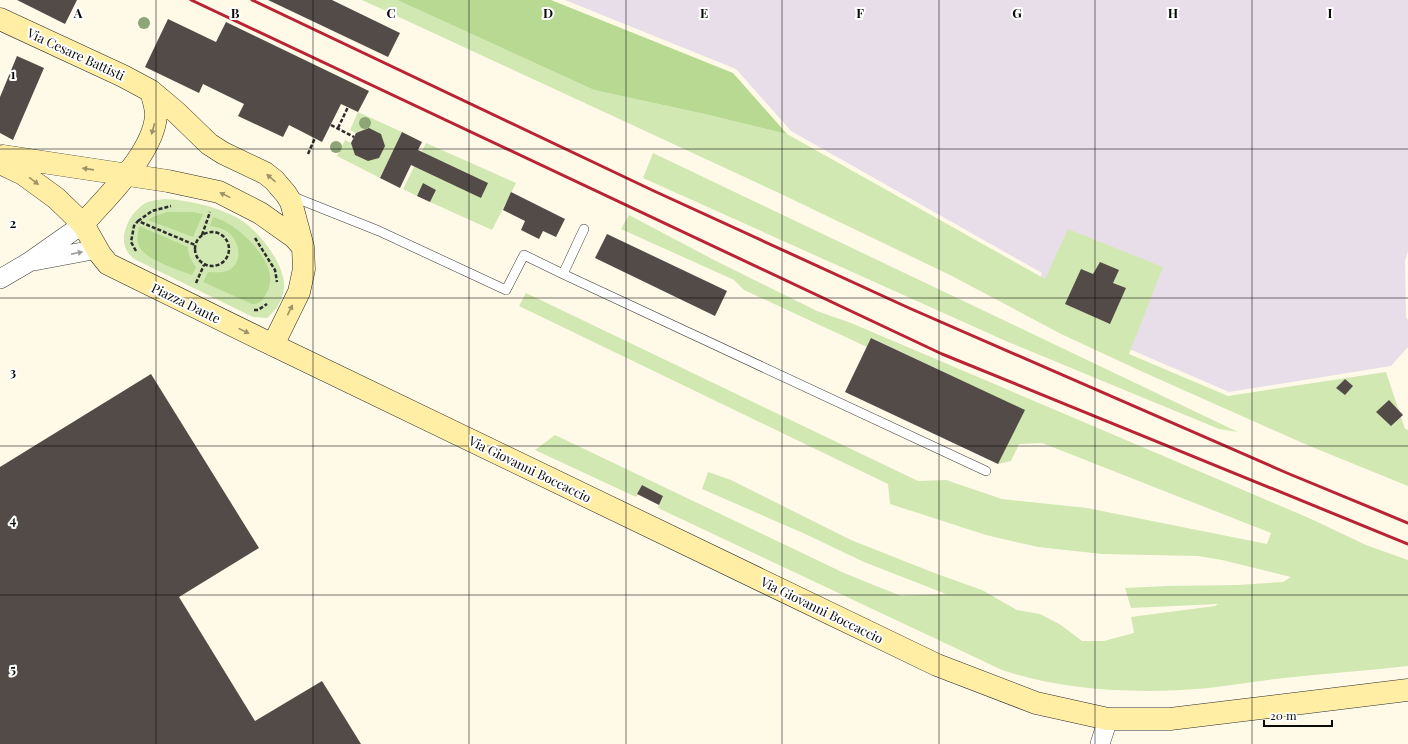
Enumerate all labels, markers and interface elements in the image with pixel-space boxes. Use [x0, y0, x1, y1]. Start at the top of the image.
text: A [73, 4, 83, 21]
text: B [231, 4, 240, 21]
text: C [386, 4, 396, 21]
text: D [543, 4, 553, 21]
text: E [700, 4, 708, 21]
text: F [856, 4, 864, 21]
text: G [1012, 4, 1022, 21]
text: H [1168, 4, 1178, 21]
text: I [1328, 4, 1333, 21]
street label: Via Cesare Battisti [24, 23, 128, 84]
text: 1 [11, 65, 16, 82]
one-way arrow [150, 123, 156, 135]
one-way arrow [82, 166, 94, 172]
one-way arrow [266, 173, 276, 182]
one-way arrow [29, 177, 39, 185]
one-way arrow [219, 192, 230, 198]
text: 2 [10, 214, 17, 231]
one-way arrow [71, 250, 83, 256]
street label: Piazza Dante [149, 279, 224, 327]
one-way arrow [287, 305, 293, 316]
one-way arrow [238, 328, 249, 334]
text: 3 [10, 363, 16, 380]
street label: Via Giovanni Boccaccio [465, 431, 594, 506]
text: 4 [10, 511, 17, 528]
street label: Via Giovanni Boccaccio [757, 572, 886, 647]
text: 5 [10, 660, 16, 677]
scale bar [1264, 702, 1332, 728]
text: 20 m [1270, 707, 1297, 723]

